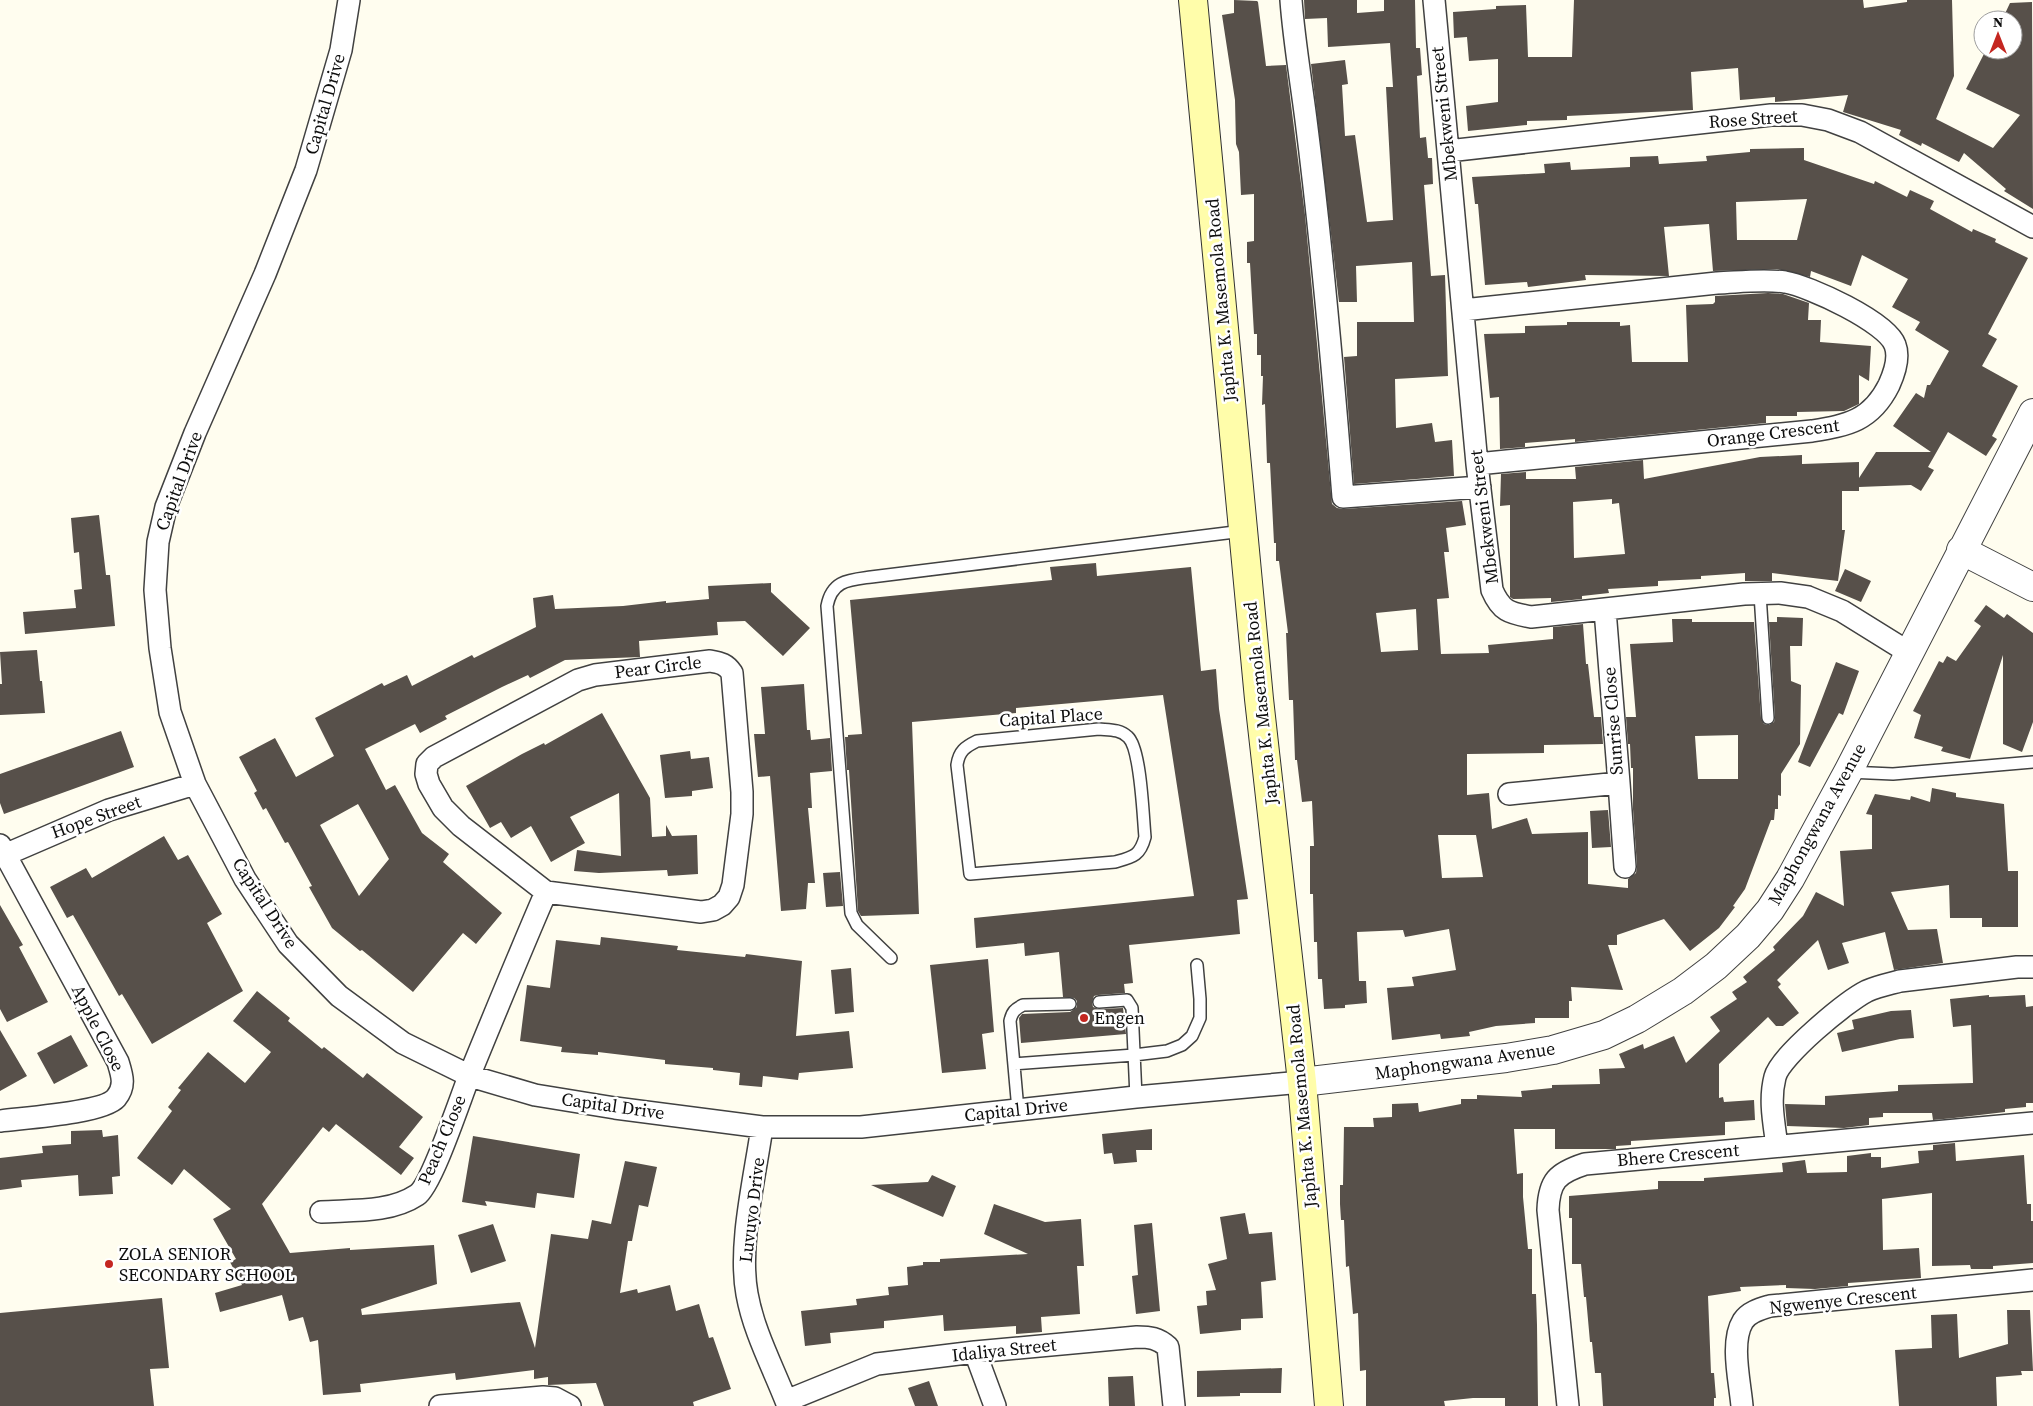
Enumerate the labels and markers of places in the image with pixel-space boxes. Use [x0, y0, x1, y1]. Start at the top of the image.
place label: Engen [1094, 1005, 1145, 1030]
marker: Engen [1078, 1012, 1090, 1024]
place label: ZOLA SENIOR SECONDARY SCHOOL [119, 1241, 295, 1287]
marker: ZOLA SENIOR SECONDARY SCHOOL [103, 1258, 115, 1270]

